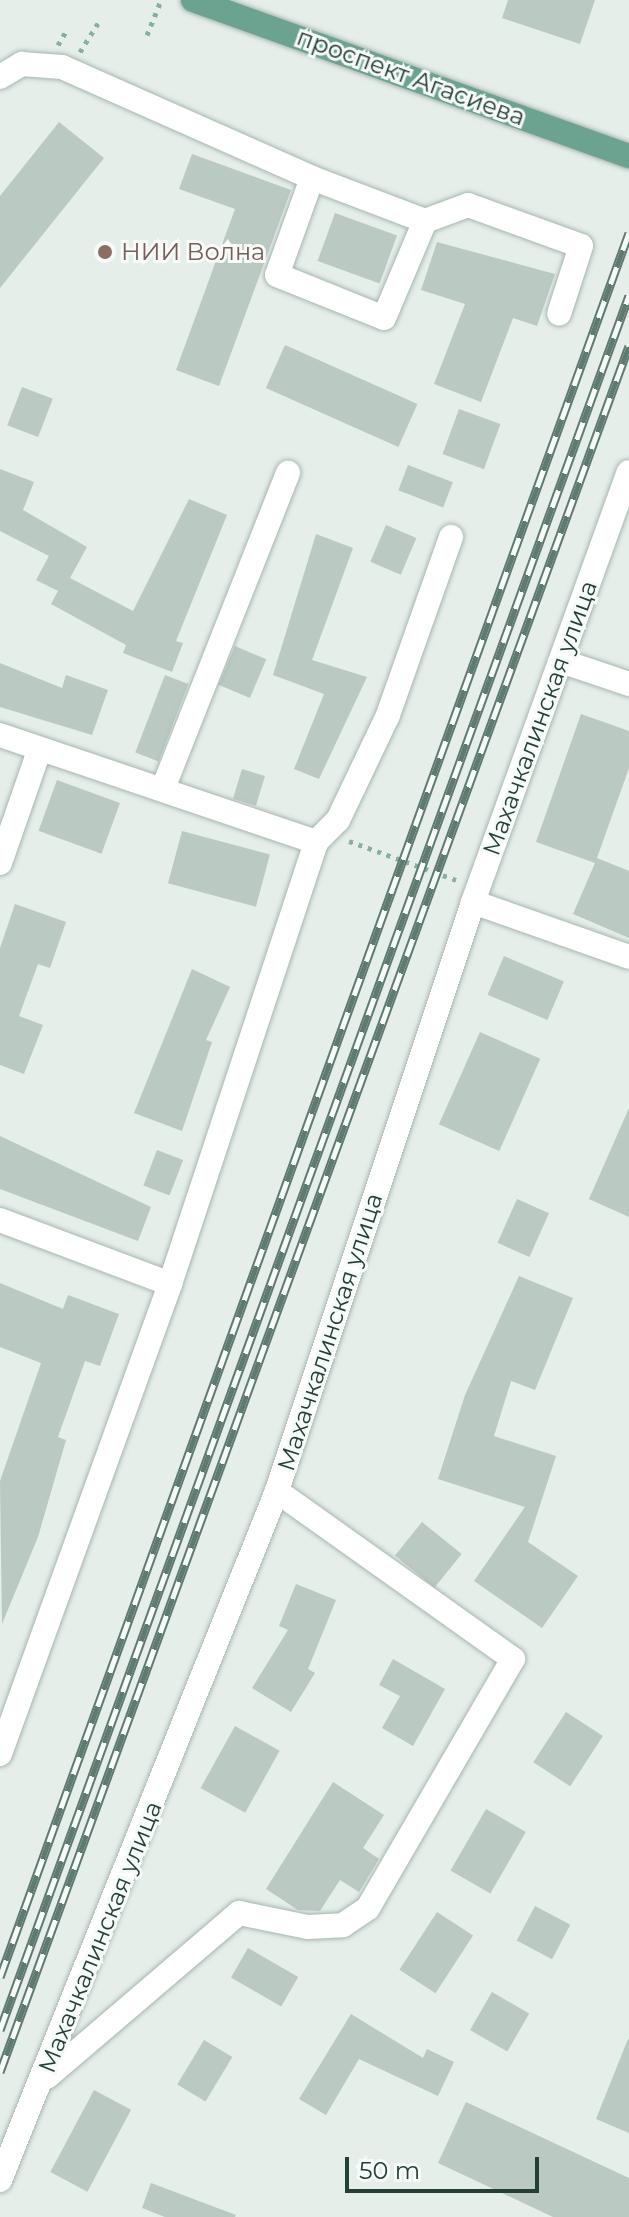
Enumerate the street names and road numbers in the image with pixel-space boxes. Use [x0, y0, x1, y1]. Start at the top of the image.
street label: проспект Агасиева [293, 22, 529, 132]
street label: Махачкалинская улица [477, 577, 603, 859]
street label: Махачкалинская улица [271, 1189, 389, 1475]
street label: Махачкалинская улица [32, 1797, 168, 2077]

